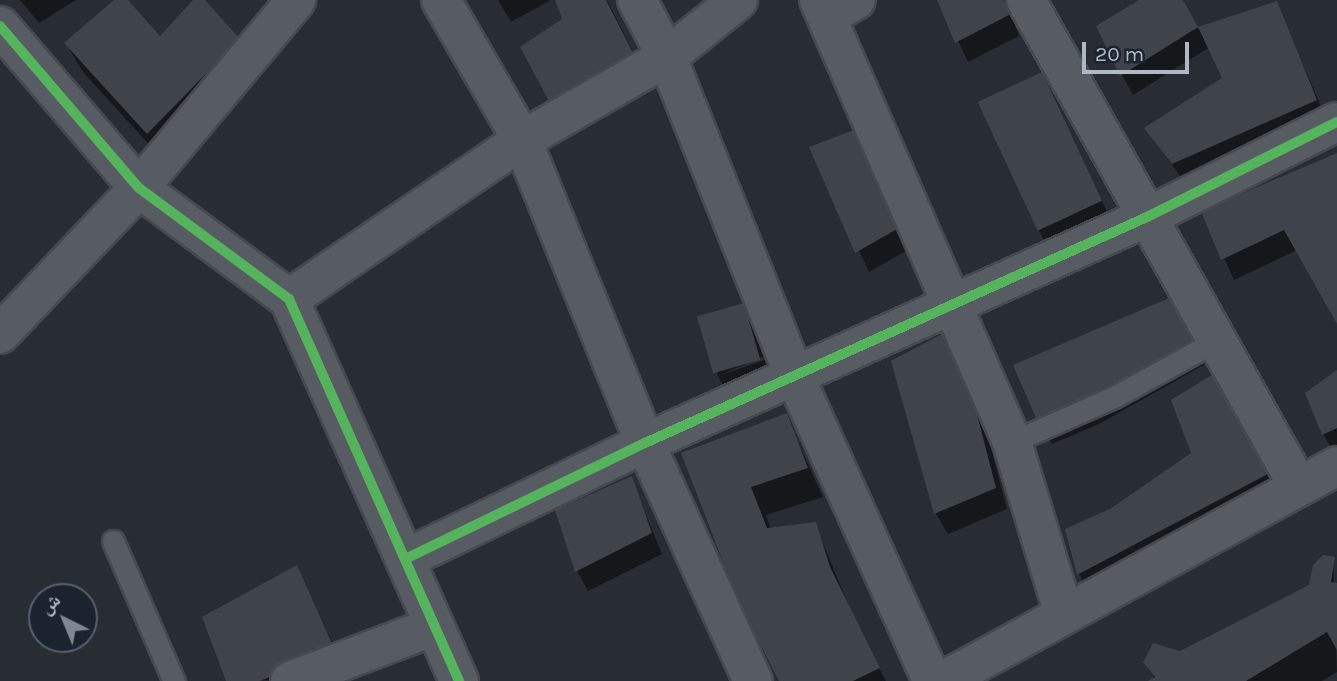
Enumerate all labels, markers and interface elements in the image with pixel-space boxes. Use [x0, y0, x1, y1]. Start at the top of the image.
scale bar [1085, 28, 1192, 72]
text: 20 m [1095, 42, 1144, 66]
north arrow [28, 583, 98, 653]
text: ش [35, 589, 65, 619]

